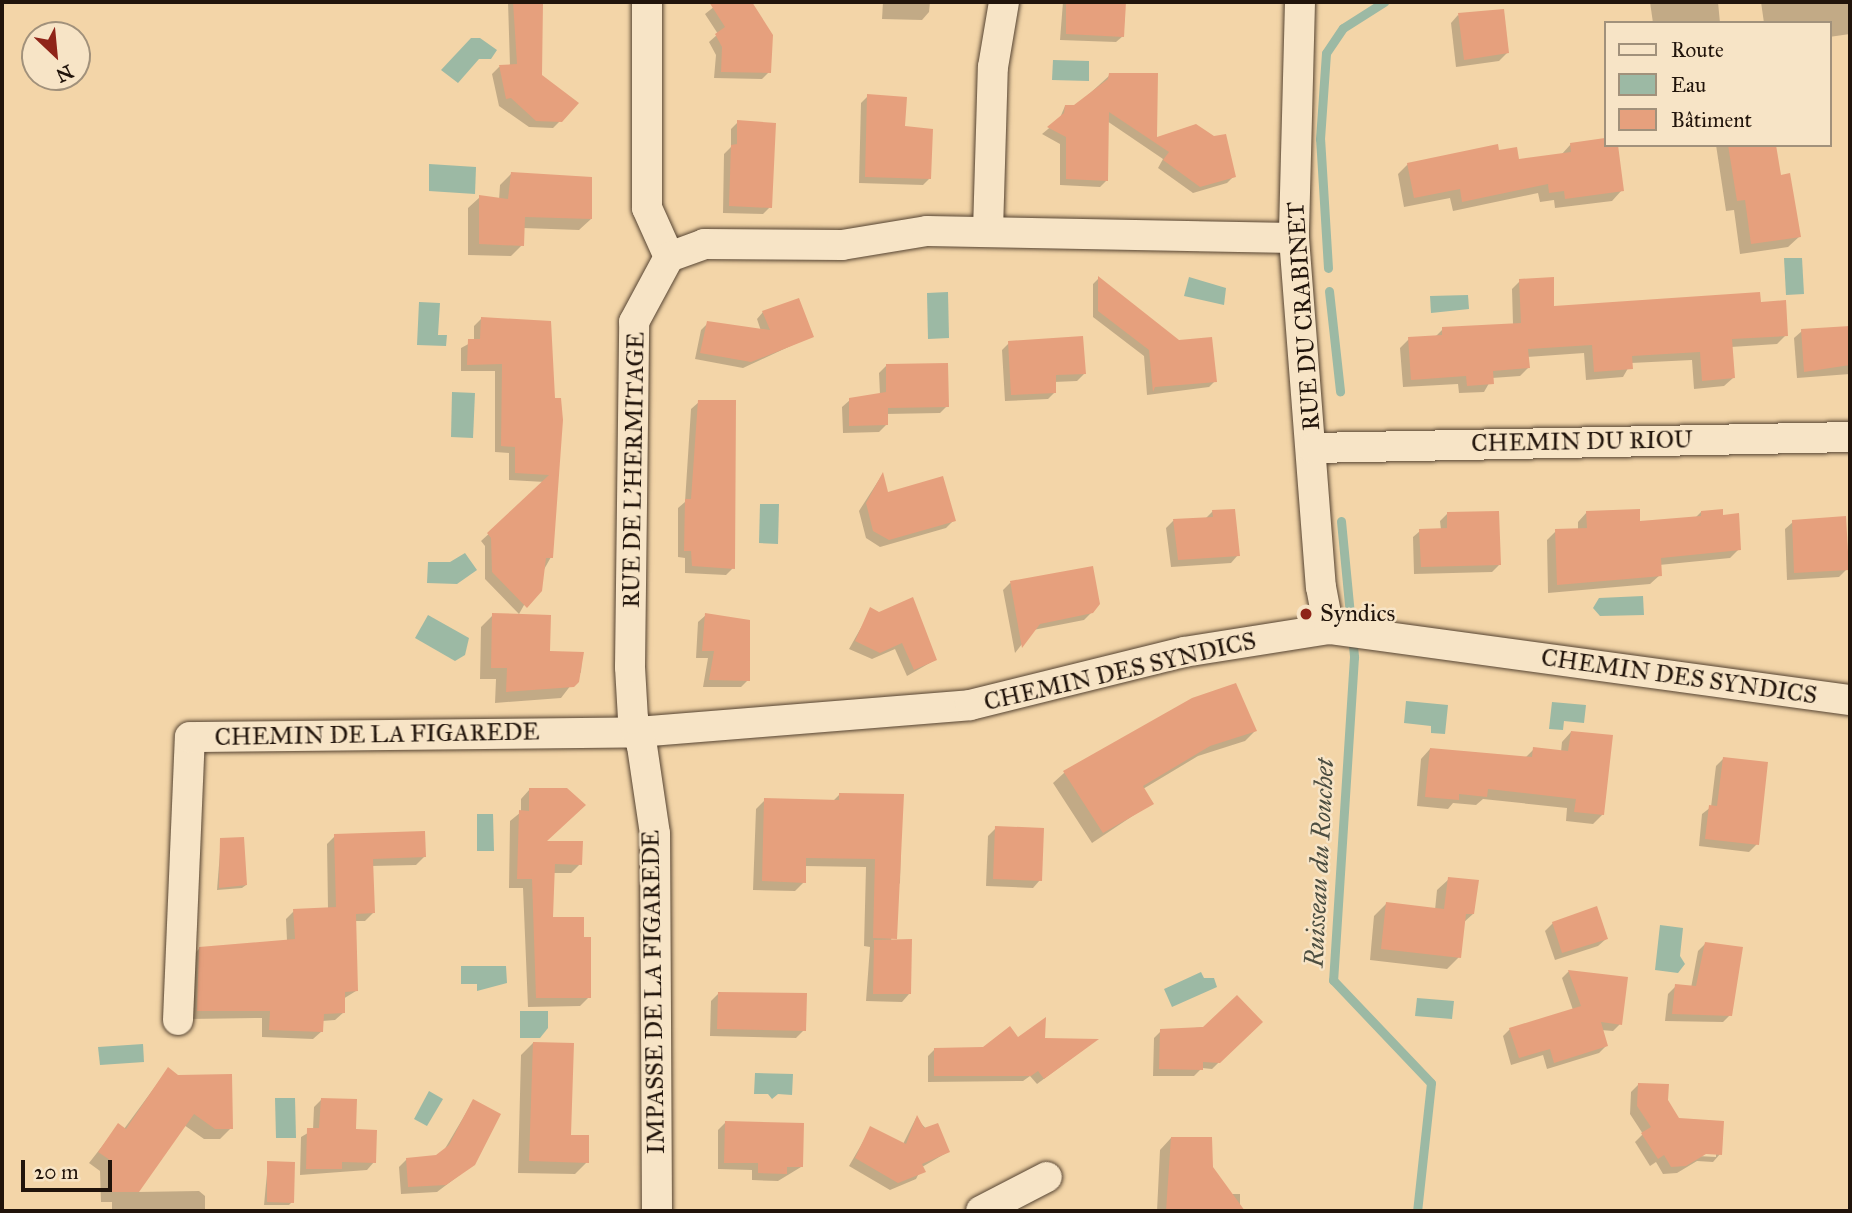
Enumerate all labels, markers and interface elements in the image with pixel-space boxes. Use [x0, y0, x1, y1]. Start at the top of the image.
north arrow [21, 21, 91, 91]
legend [1604, 21, 1831, 147]
text: Route [1671, 37, 1724, 63]
text: N [52, 60, 77, 87]
text: Eau [1671, 72, 1706, 98]
text: Bâtiment [1671, 107, 1752, 133]
street label: RUE DU CRABINET [1282, 200, 1326, 432]
street label: RUE DE L'HERMITAGE [617, 332, 651, 608]
street label: CHEMIN DU RIOU [1471, 426, 1693, 458]
place label: Syndics [1320, 600, 1395, 628]
marker: Syndics [1298, 606, 1314, 622]
street label: CHEMIN DES SYNDICS [981, 627, 1259, 717]
street label: CHEMIN DES SYNDICS [1539, 643, 1819, 711]
street label: CHEMIN DE LA FIGAREDE [214, 718, 540, 752]
water label: Ruisseau du Rouchet [1299, 758, 1341, 968]
street label: IMPASSE DE LA FIGAREDE [637, 830, 671, 1154]
scale bar [24, 1146, 116, 1190]
text: 20 m [34, 1159, 79, 1185]

